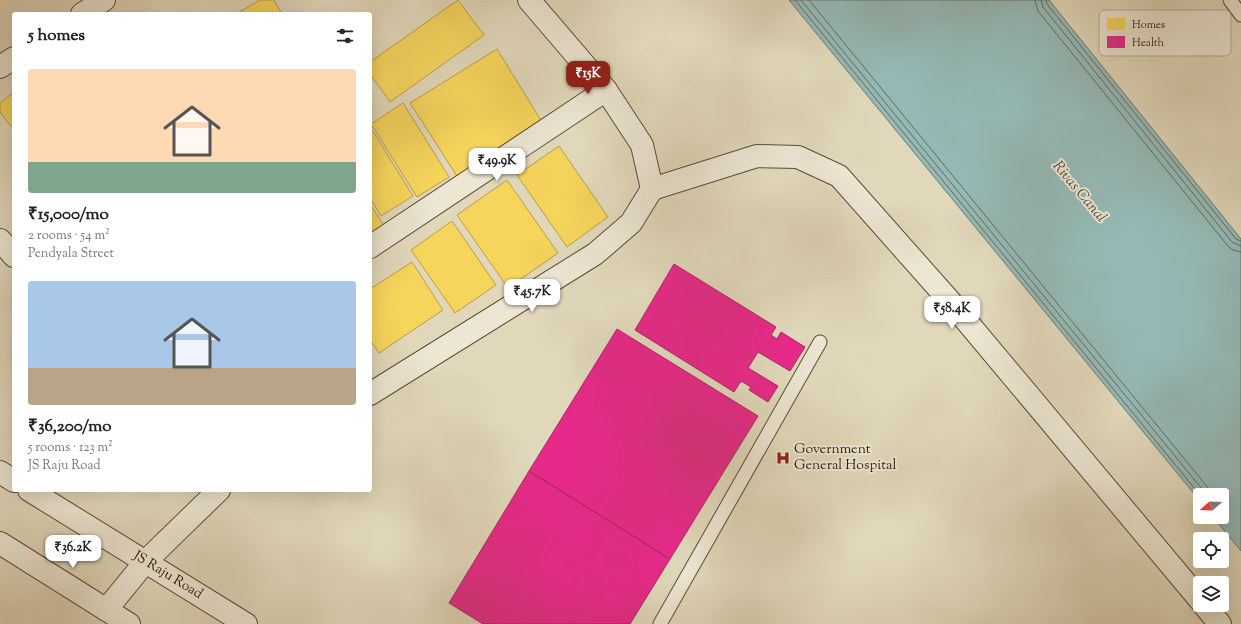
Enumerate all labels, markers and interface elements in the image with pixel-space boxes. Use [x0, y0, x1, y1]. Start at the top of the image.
legend [1099, 10, 1231, 56]
text: Homes [1132, 17, 1165, 33]
text: 5 homes [28, 24, 85, 48]
icon: filters [334, 25, 356, 47]
text: Health [1132, 35, 1165, 51]
pin: ₹15K [564, 61, 612, 95]
text: ₹15K [575, 65, 601, 83]
icon: home [156, 95, 228, 167]
pin: ₹49.9K [464, 148, 530, 182]
text: ₹49.9K [478, 152, 516, 170]
water label: Rivas Canal [1047, 157, 1111, 227]
text: ₹15,000/mo [28, 203, 109, 227]
text: 2 rooms · 54 m² [28, 227, 110, 245]
text: Pendyala Street [28, 245, 114, 263]
pin: ₹45.7K [499, 279, 565, 313]
text: ₹45.7K [513, 283, 551, 301]
pin: ₹58.4K [919, 296, 985, 330]
text: ₹58.4K [933, 300, 971, 318]
icon: home [156, 307, 228, 379]
text: ₹36,200/mo [28, 415, 112, 439]
text: 5 rooms · 123 m² [28, 439, 113, 457]
place label: Government General Hospital [794, 440, 896, 476]
hospital icon: Government General Hospital [775, 450, 791, 466]
text: JS Raju Road [28, 457, 101, 475]
north arrow [1193, 488, 1229, 524]
map controls [1193, 488, 1229, 612]
button: locate [1193, 532, 1229, 568]
pin: ₹36.2K [40, 535, 106, 569]
text: ₹36.2K [54, 539, 92, 557]
street label: JS Raju Road [128, 546, 206, 605]
button: layers [1193, 576, 1229, 612]

